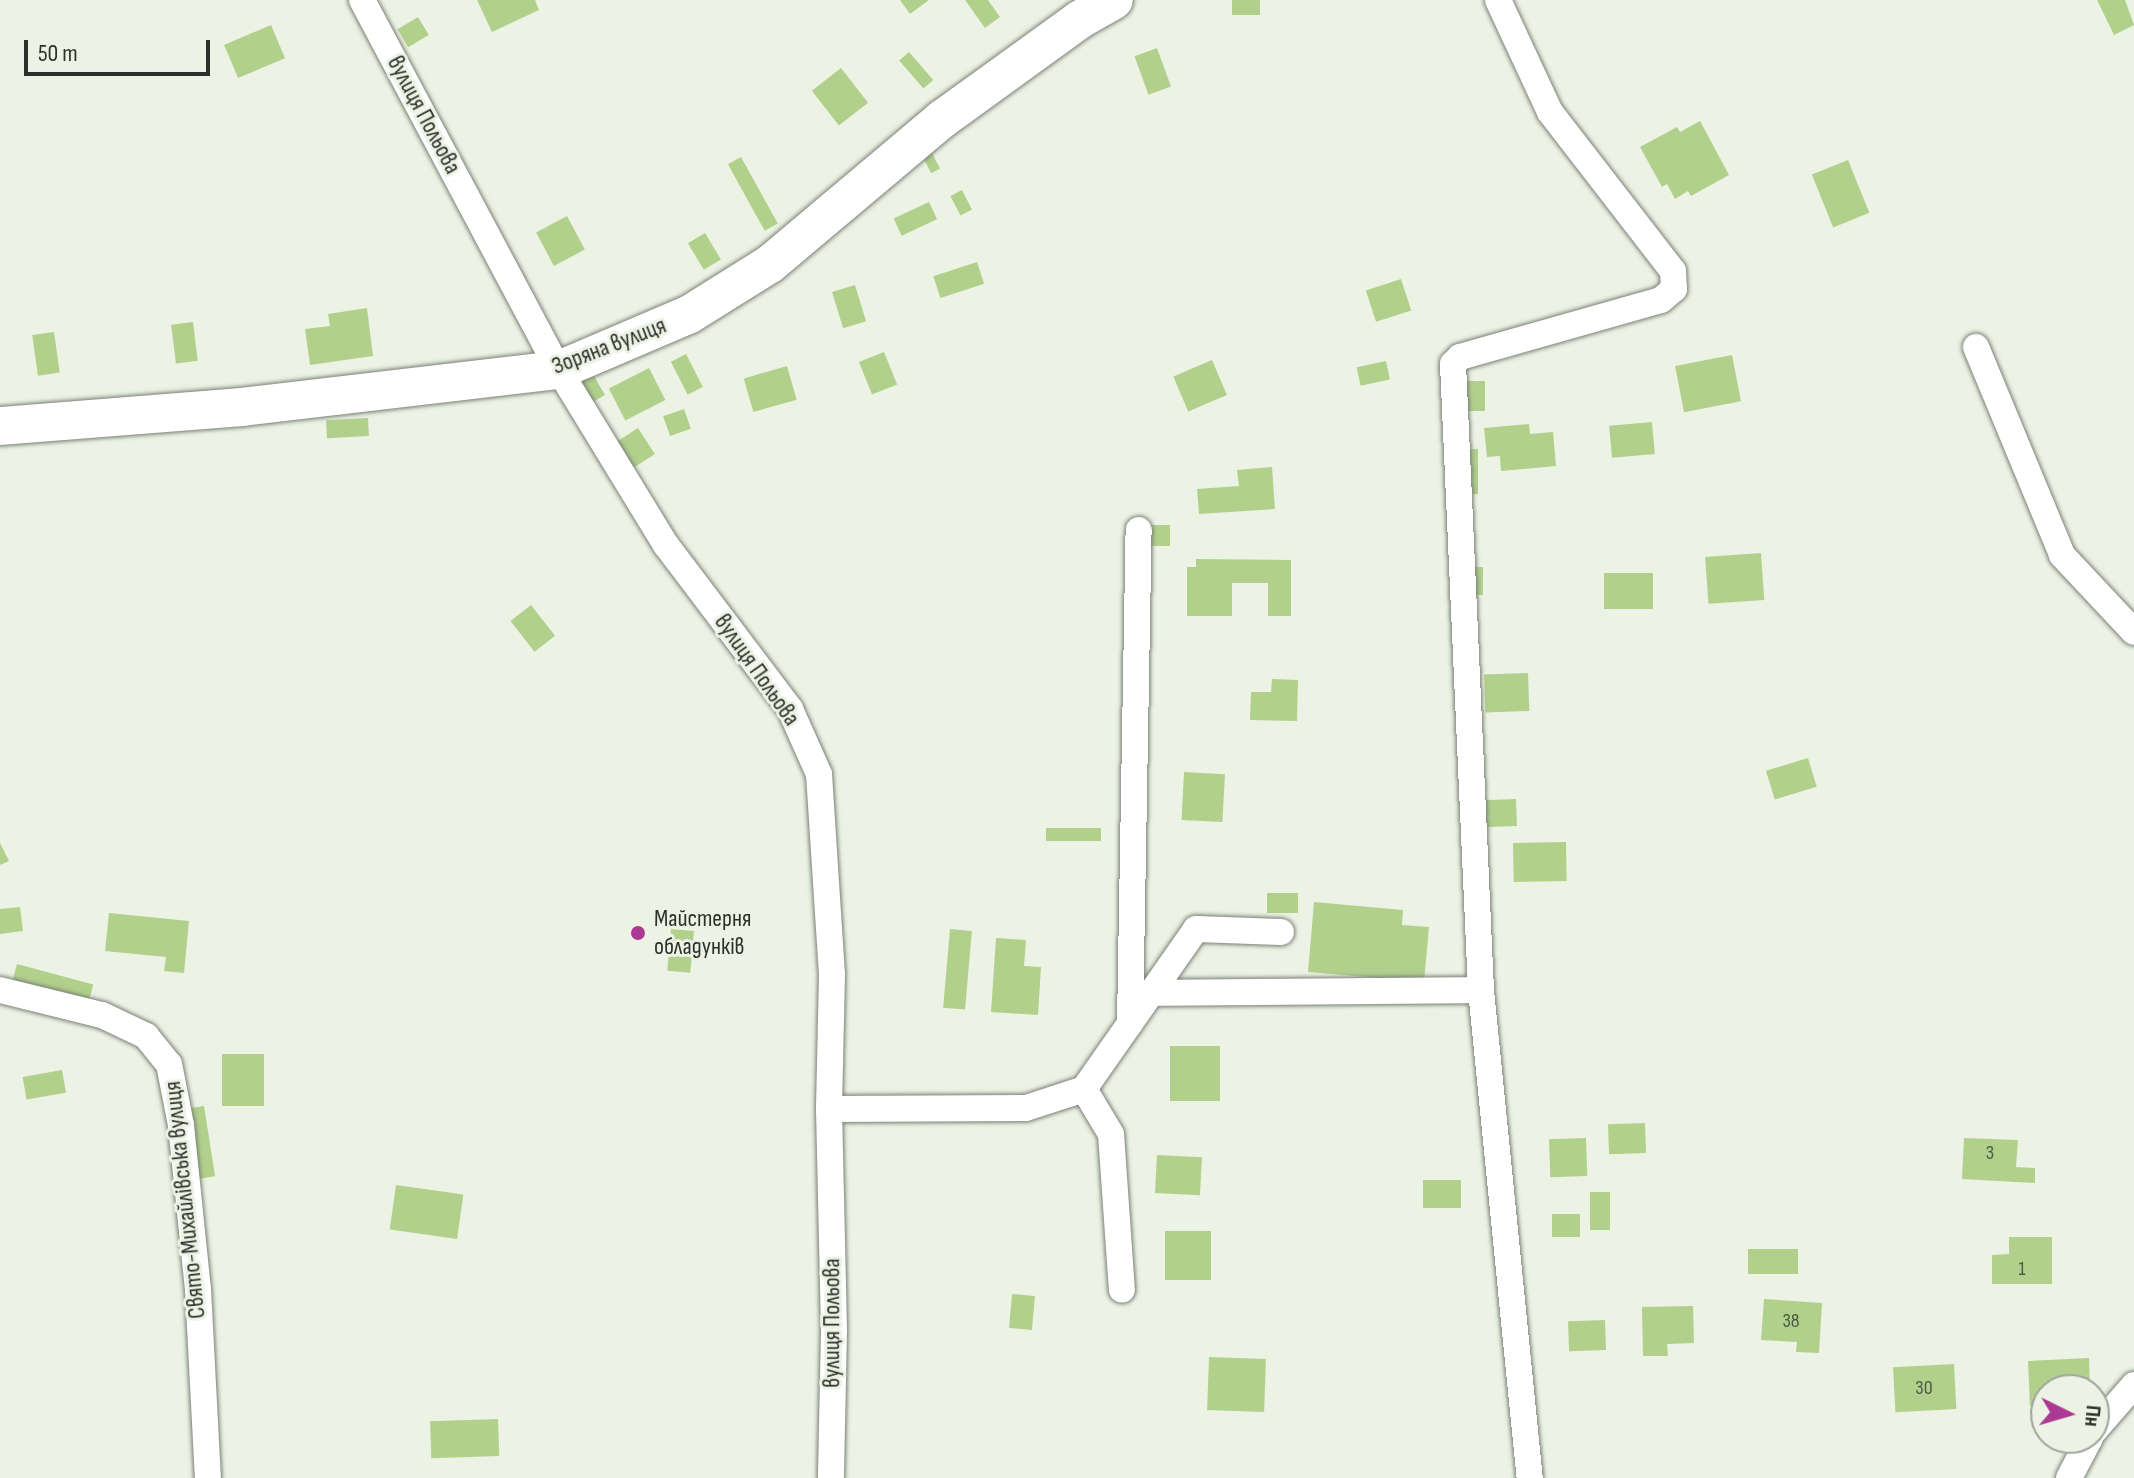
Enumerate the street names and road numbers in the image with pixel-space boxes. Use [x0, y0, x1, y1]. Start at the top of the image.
street label: вулиця Польова [381, 51, 467, 179]
street label: Зоряна вулиця [548, 311, 670, 381]
street label: вулиця Польова [708, 609, 806, 731]
street label: Свято-Михайлівська вулиця [158, 1080, 212, 1320]
street label: вулиця Польова [818, 1258, 846, 1388]

